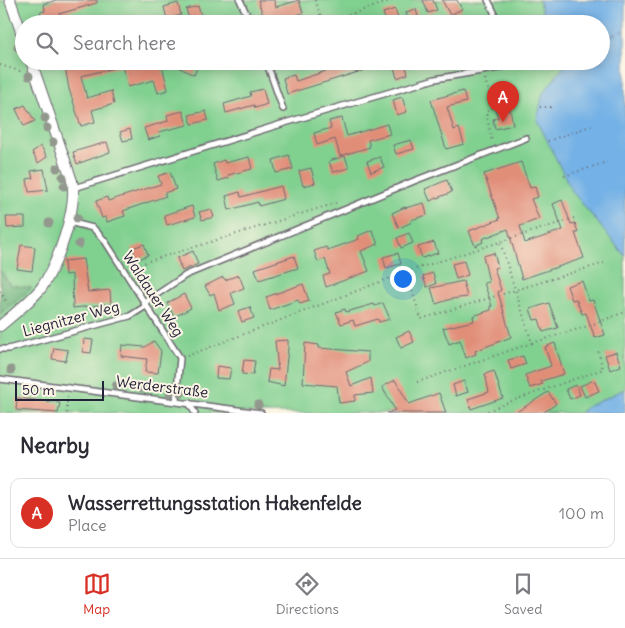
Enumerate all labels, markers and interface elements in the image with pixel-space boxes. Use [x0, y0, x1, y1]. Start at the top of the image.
search box [15, 15, 610, 70]
icon: search [33, 29, 61, 57]
text: Search here [73, 31, 176, 55]
pin: A [487, 81, 519, 122]
street label: Waldauer Weg [119, 247, 188, 340]
your location [390, 266, 416, 292]
street label: Liegnitzer Weg [20, 296, 121, 341]
street label: Werderstraße [115, 371, 209, 402]
scale bar [15, 378, 104, 401]
text: 50 m [22, 381, 55, 399]
text: Nearby [20, 432, 90, 459]
text: Wasserrettungsstation Hakenfelde [68, 491, 362, 515]
text: A [32, 503, 42, 523]
text: 100 m [559, 503, 604, 523]
text: Place [68, 515, 107, 535]
tab: Map [83, 570, 111, 618]
tab: Directions [276, 570, 339, 618]
tab: Saved [504, 570, 542, 618]

